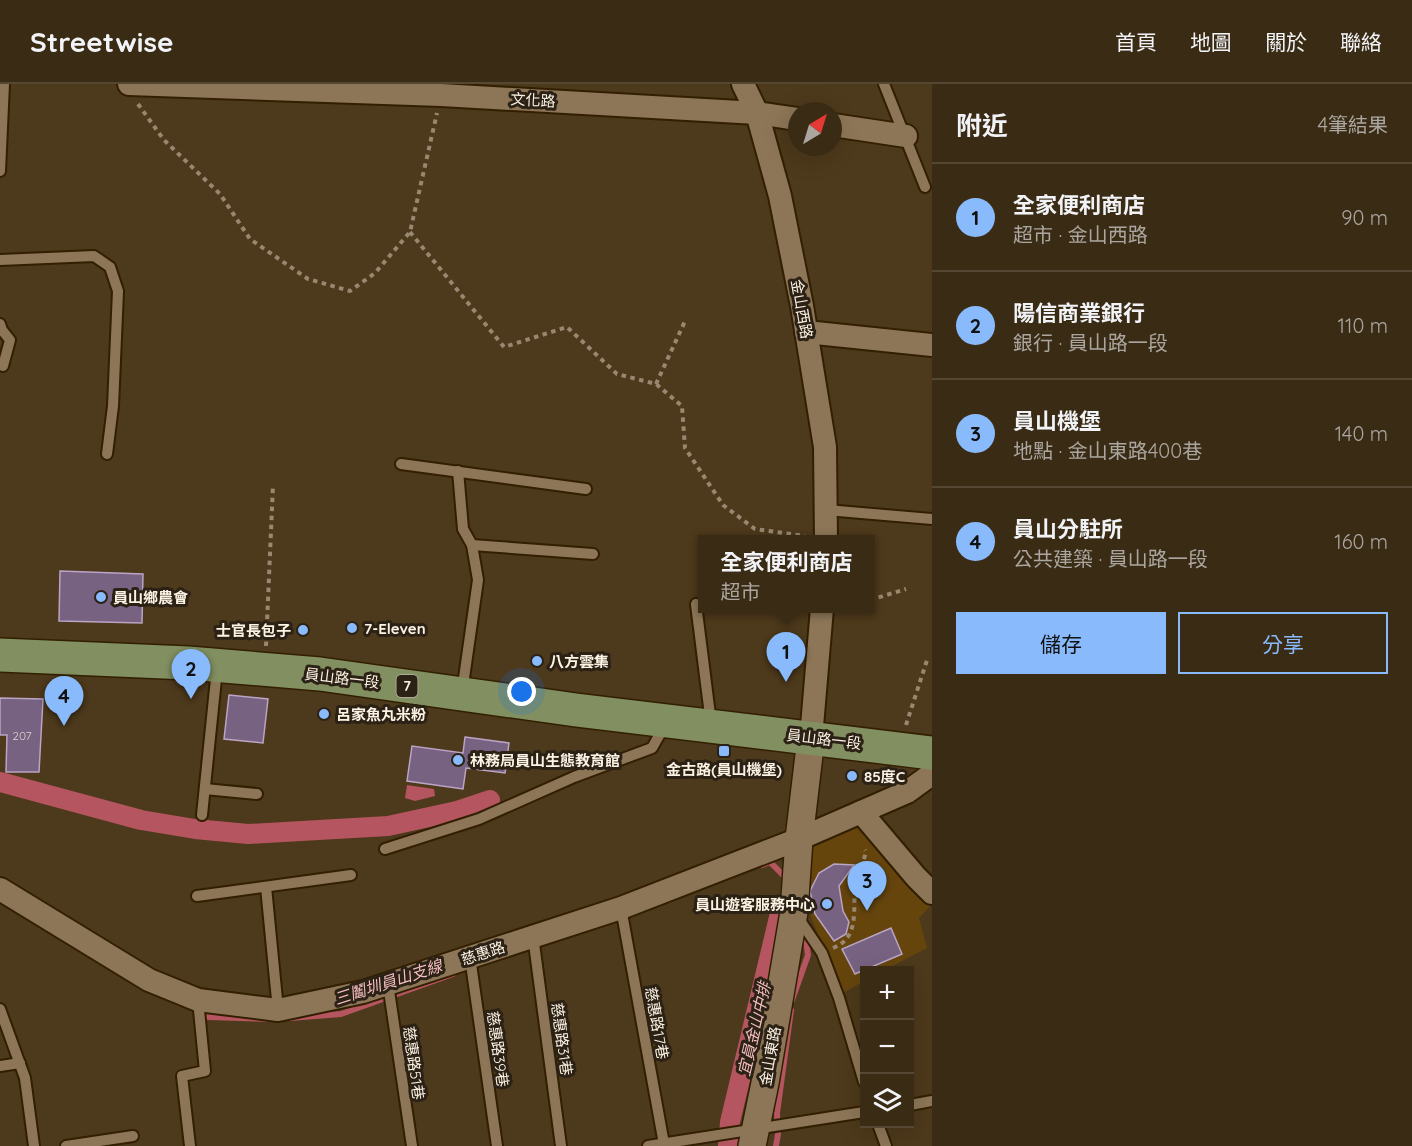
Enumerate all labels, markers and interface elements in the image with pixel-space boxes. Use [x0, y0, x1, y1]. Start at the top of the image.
text: Streetwise [30, 24, 173, 59]
text: 首頁 [1115, 29, 1157, 55]
text: 地圖 [1190, 29, 1232, 55]
text: 關於 [1265, 29, 1307, 55]
text: 聯絡 [1340, 29, 1382, 55]
street label: 文化路 [510, 89, 556, 111]
north arrow [788, 102, 842, 156]
text: 附近 [956, 109, 1008, 142]
text: 4筆結果 [1317, 112, 1388, 137]
text: 全家便利商店 [1013, 191, 1145, 219]
text: 1 [972, 205, 979, 230]
text: 90 m [1341, 205, 1388, 230]
text: 超市 · 金山西路 [1013, 222, 1148, 247]
street label: 金山西路 [787, 278, 817, 340]
text: 陽信商業銀行 [1013, 299, 1145, 327]
text: 2 [970, 313, 981, 338]
text: 110 m [1338, 313, 1388, 338]
text: 銀行 · 員山路一段 [1013, 330, 1168, 355]
text: 員山機堡 [1013, 407, 1101, 435]
text: 3 [970, 421, 981, 446]
text: 140 m [1335, 421, 1388, 446]
text: 地點 · 金山東路400巷 [1013, 438, 1202, 463]
text: 員山分駐所 [1013, 515, 1123, 543]
text: 4 [970, 529, 981, 554]
text: 160 m [1334, 529, 1388, 554]
popup [698, 535, 875, 613]
text: 公共建築 · 員山路一段 [1013, 546, 1208, 571]
text: 全家便利商店 [720, 548, 853, 576]
text: 超市 [720, 579, 760, 604]
place label: 員山鄉農會 [113, 588, 188, 607]
marker: 員山鄉農會 [94, 590, 108, 604]
button: 儲存 [956, 612, 1166, 674]
button: 分享 [1178, 612, 1388, 674]
place label: 7-Eleven [364, 619, 426, 638]
place label: 士官長包子 [216, 621, 291, 640]
marker: 7-Eleven [345, 621, 359, 635]
marker: 士官長包子 [296, 623, 310, 637]
pin: 1 [766, 632, 806, 682]
pin: 2 [172, 650, 210, 699]
place label: 八方雲集 [549, 652, 609, 671]
marker: 八方雲集 [530, 654, 544, 668]
street label: 員山路一段 [304, 664, 380, 692]
road number: 7 [396, 675, 418, 697]
pin: 4 [44, 676, 84, 726]
your location [507, 677, 536, 706]
place label: 呂家魚丸米粉 [336, 705, 426, 724]
marker: 呂家魚丸米粉 [317, 707, 331, 721]
street label: 員山路一段 [786, 725, 862, 753]
house number: 207 [12, 728, 32, 743]
marker: 金古路(員山機堡) [717, 744, 731, 758]
place label: 林務局員山生態教育館 [470, 751, 620, 770]
marker: 林務局員山生態教育館 [451, 753, 465, 767]
place label: 金古路(員山機堡) [666, 760, 782, 779]
place label: 85度C [864, 767, 906, 786]
marker: 85度C [845, 769, 859, 783]
pin: 3 [848, 862, 886, 911]
place label: 員山遊客服務中心 [695, 895, 815, 914]
marker: 員山遊客服務中心 [820, 897, 834, 911]
street label: 慈惠路 [459, 937, 507, 969]
water label: 三鬮圳員山支線 [332, 955, 446, 1009]
map controls [860, 966, 914, 1128]
button: + [860, 966, 914, 1020]
water label: 宜員金山中排 [733, 978, 775, 1078]
street label: 慈惠路17巷 [641, 985, 673, 1061]
street label: 慈惠路31巷 [547, 1001, 577, 1077]
street label: 慈惠路39巷 [483, 1010, 513, 1088]
button: − [860, 1020, 914, 1074]
street label: 慈惠路51巷 [399, 1025, 429, 1101]
street label: 金山東路 [755, 1025, 785, 1087]
button: layers [860, 1074, 914, 1128]

